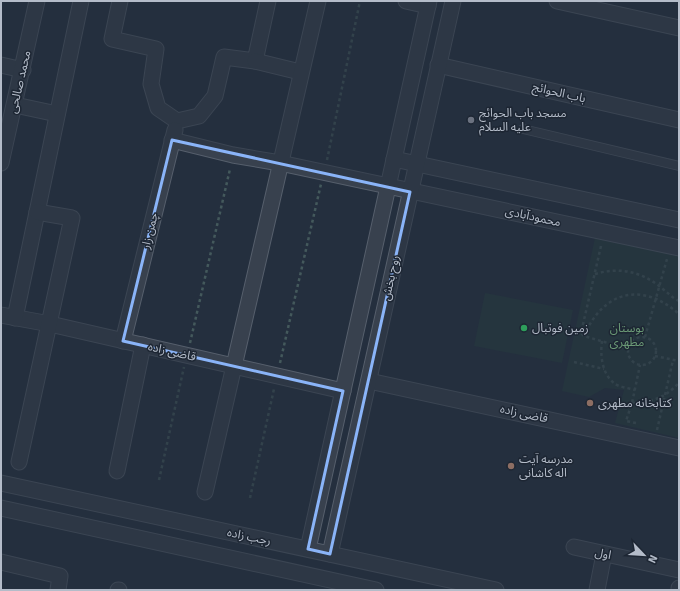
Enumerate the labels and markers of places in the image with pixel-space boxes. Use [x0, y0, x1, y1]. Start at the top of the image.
place label: مسجد باب الحوائج علیه السلام [479, 106, 567, 136]
marker: مسجد باب الحوائج علیه السلام [466, 115, 476, 125]
place label: زمین فوتبال [532, 321, 589, 336]
marker: زمین فوتبال [519, 323, 529, 333]
place label: کتابخانه مطهری [598, 396, 673, 411]
marker: کتابخانه مطهری [585, 398, 595, 408]
place label: مدرسه آیت اله کاشانی [519, 452, 573, 481]
marker: مدرسه آیت اله کاشانی [506, 461, 516, 471]

